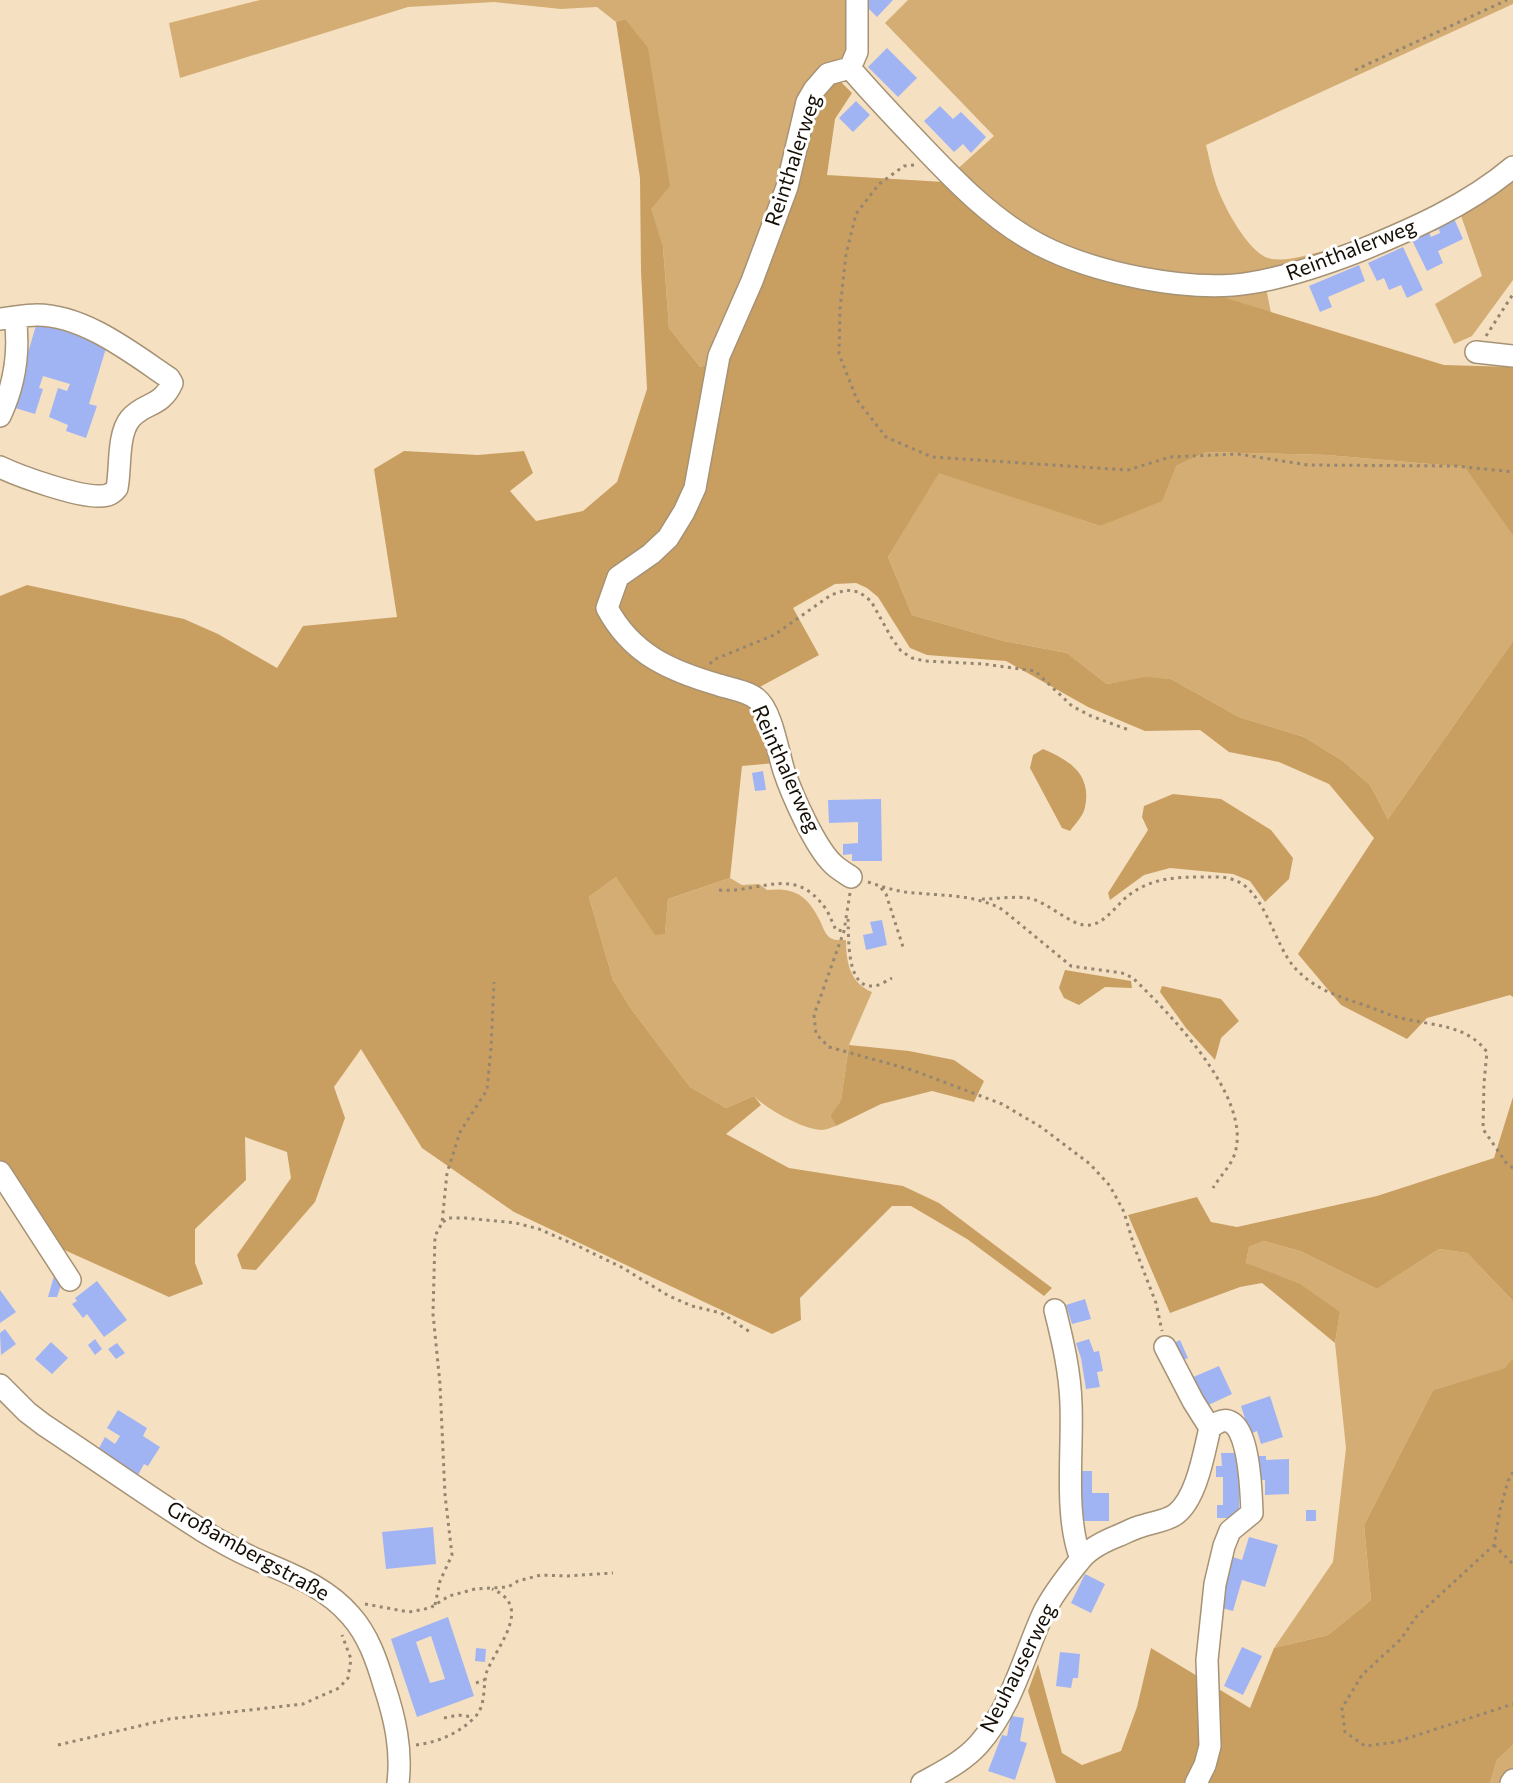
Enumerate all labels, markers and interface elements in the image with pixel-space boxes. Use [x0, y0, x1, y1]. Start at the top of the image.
street label: Reinthalerweg [758, 90, 825, 229]
street label: Reinthalerweg [1282, 212, 1419, 285]
street label: Reinthalerweg [748, 701, 827, 836]
street label: Großambergstraße [163, 1495, 334, 1605]
street label: Neuhauserweg [973, 1599, 1060, 1736]

